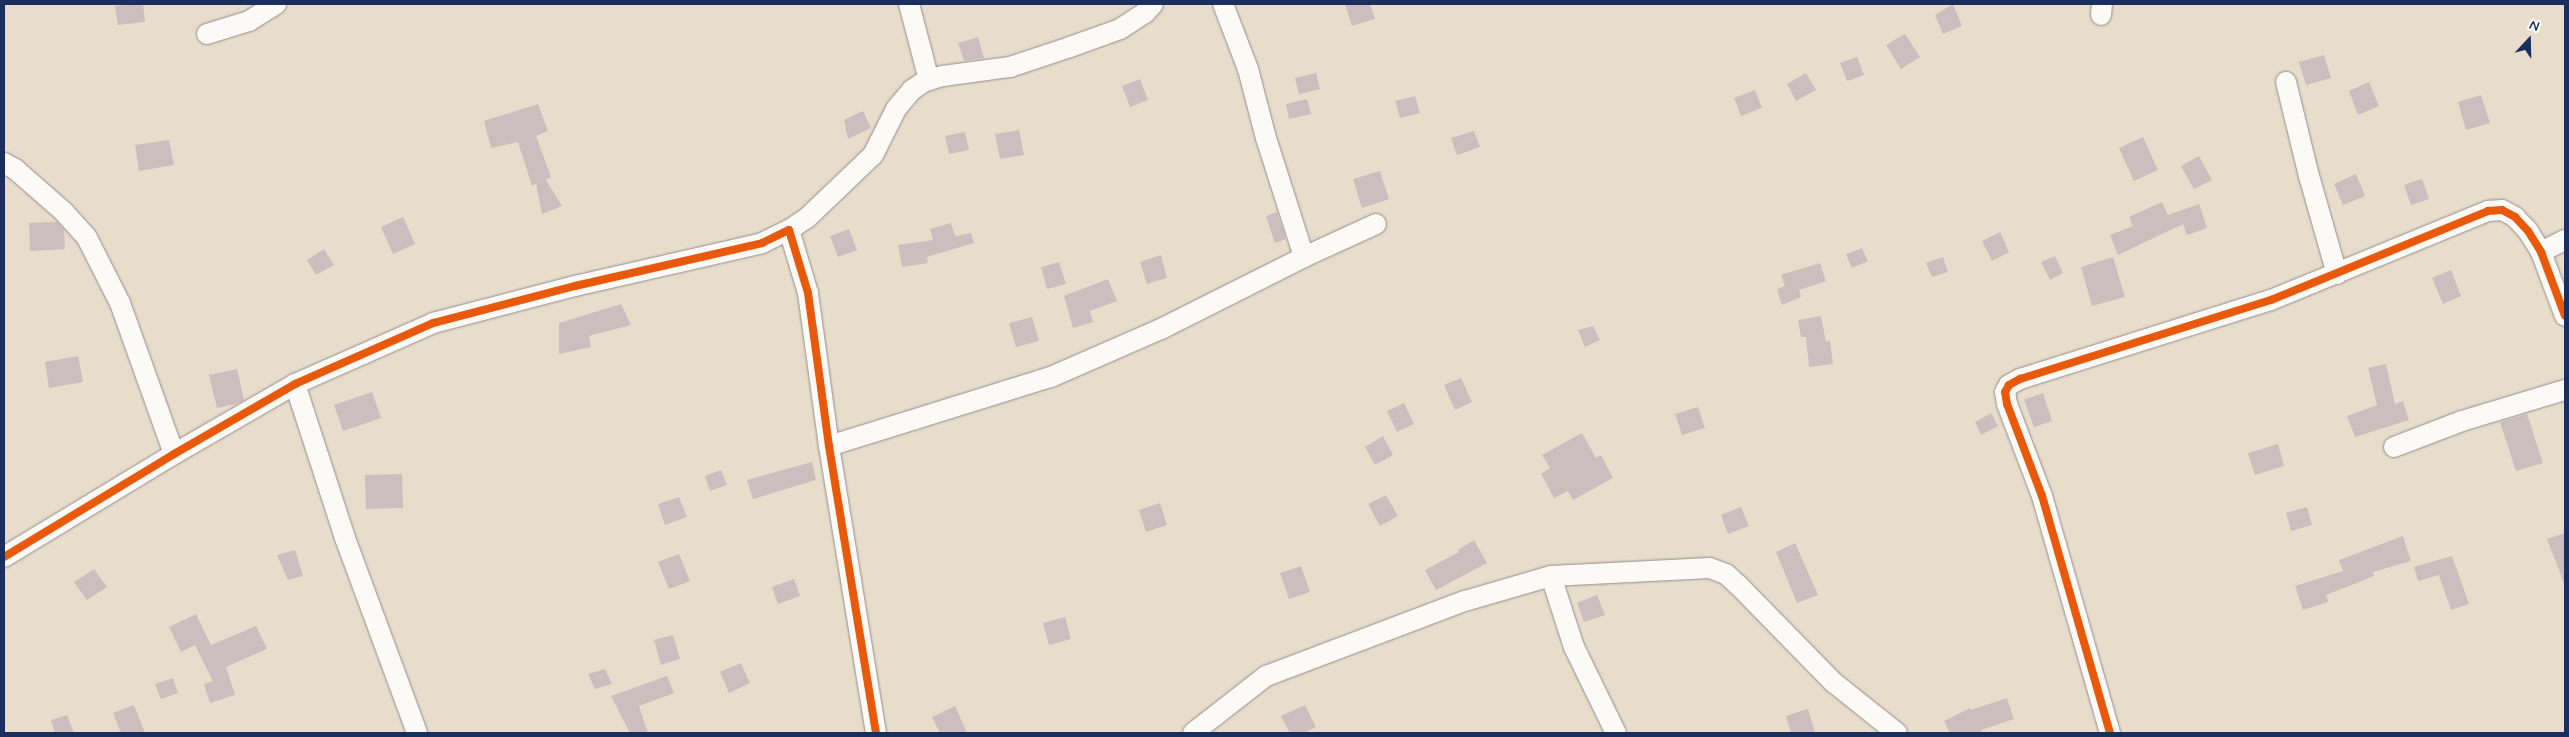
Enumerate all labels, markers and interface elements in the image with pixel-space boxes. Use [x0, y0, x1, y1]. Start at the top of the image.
north arrow [2504, 15, 2554, 65]
text: N [2527, 16, 2542, 36]

